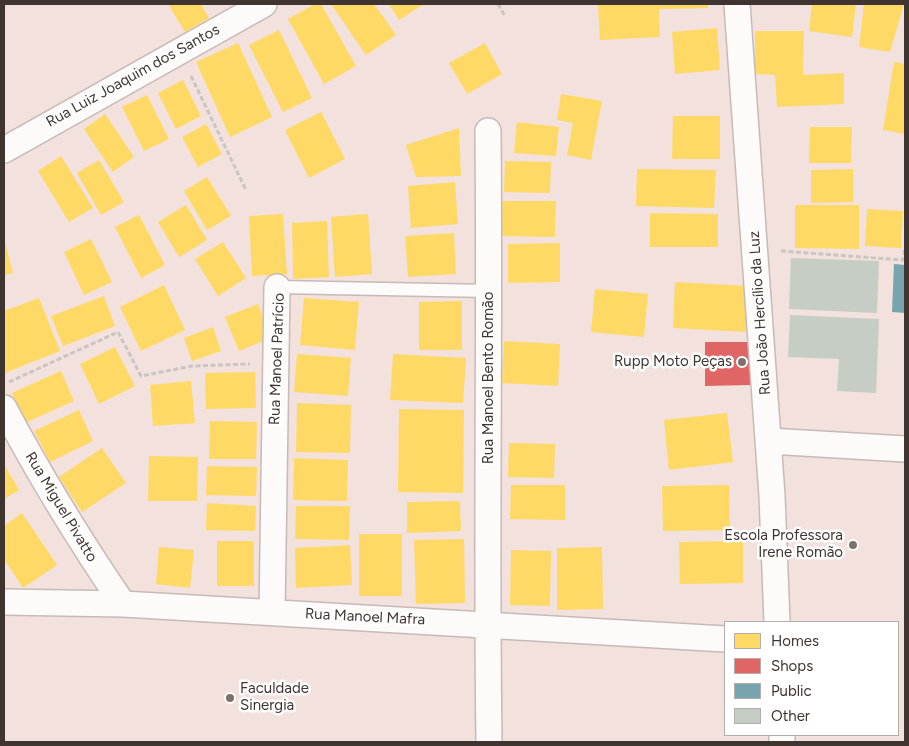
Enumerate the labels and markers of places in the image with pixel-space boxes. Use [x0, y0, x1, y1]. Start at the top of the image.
place label: Rupp Moto Peças [614, 353, 732, 371]
marker: Rupp Moto Peças [736, 356, 748, 368]
place label: Escola Professora Irene Romão [724, 527, 843, 562]
marker: Escola Professora Irene Romão [847, 539, 859, 551]
place label: Faculdade Sinergia [240, 680, 309, 715]
marker: Faculdade Sinergia [224, 692, 236, 704]

